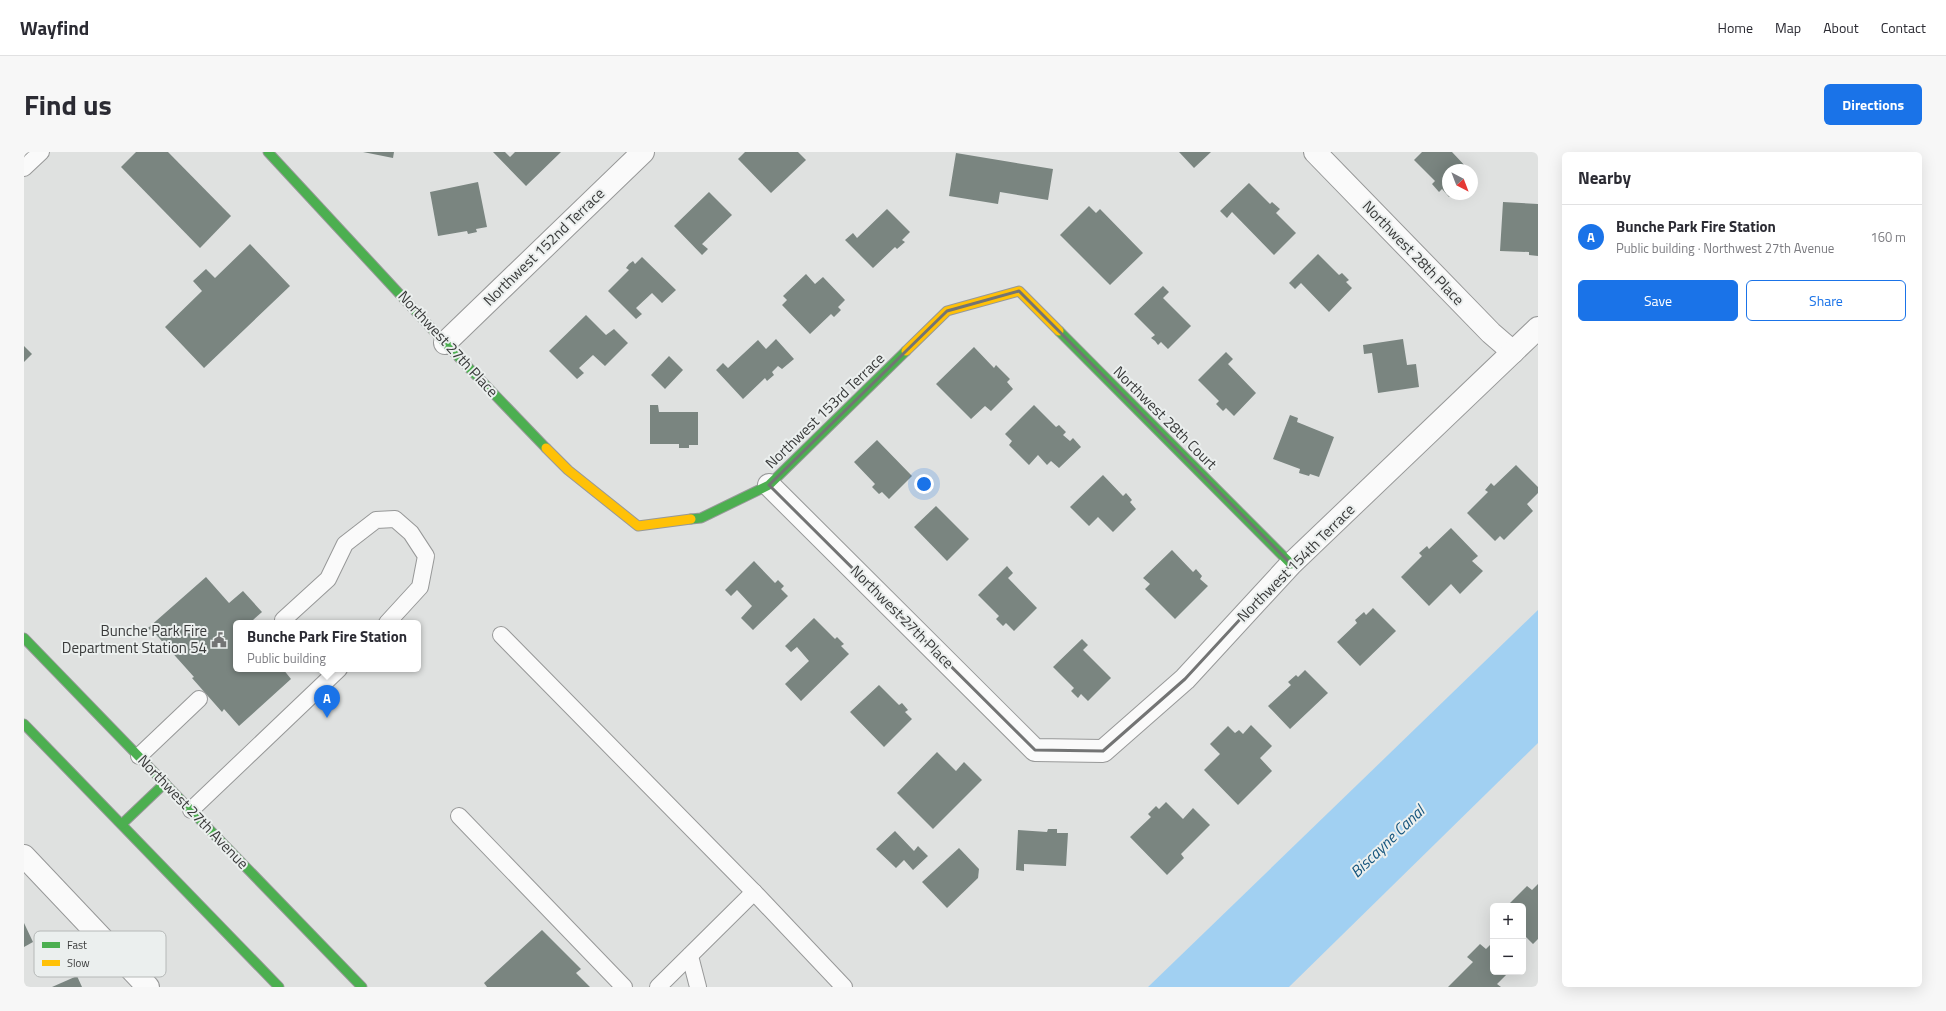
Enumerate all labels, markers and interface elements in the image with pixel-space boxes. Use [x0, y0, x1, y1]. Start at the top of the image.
text: Wayfind [20, 13, 89, 42]
text: Home [1718, 17, 1753, 38]
text: Map [1775, 17, 1801, 38]
text: About [1823, 17, 1859, 38]
text: Contact [1881, 17, 1926, 38]
text: Find us [24, 83, 112, 126]
button: Directions [1824, 84, 1922, 125]
north arrow [1442, 164, 1478, 200]
text: Nearby [1578, 165, 1631, 191]
street label: Northwest 152nd Terrace [478, 182, 610, 311]
street label: Northwest 28th Place [1357, 195, 1470, 310]
text: Bunche Park Fire Station [1616, 215, 1776, 238]
text: A [1587, 227, 1595, 247]
text: 160 m [1870, 227, 1906, 247]
text: Public building · Northwest 27th Avenue [1616, 238, 1834, 258]
button: Save [1578, 280, 1738, 321]
button: Share [1746, 280, 1906, 321]
street label: Northwest 27th Place [393, 285, 504, 402]
street label: Northwest 153rd Terrace [760, 347, 890, 474]
street label: Northwest 28th Court [1108, 360, 1223, 475]
your location [914, 474, 934, 494]
street label: Northwest 154th Terrace [1231, 498, 1360, 627]
street label: Northwest 27th Place [845, 560, 959, 674]
place label: Bunche Park Fire Department Station 54 [62, 619, 207, 659]
popup [233, 620, 421, 672]
text: Bunche Park Fire Station [247, 625, 407, 648]
public building icon: Bunche Park Fire Department Station 54 [210, 631, 228, 649]
text: Public building [247, 648, 326, 668]
pin: A [314, 685, 340, 718]
street label: Northwest 27th Avenue [133, 749, 254, 874]
water label: Biscayne Canal [1344, 798, 1431, 883]
map controls [1490, 903, 1526, 975]
button: + [1490, 903, 1526, 939]
legend [34, 931, 166, 977]
text: Fast [67, 937, 87, 953]
button: − [1490, 939, 1526, 975]
text: Slow [67, 955, 90, 971]

